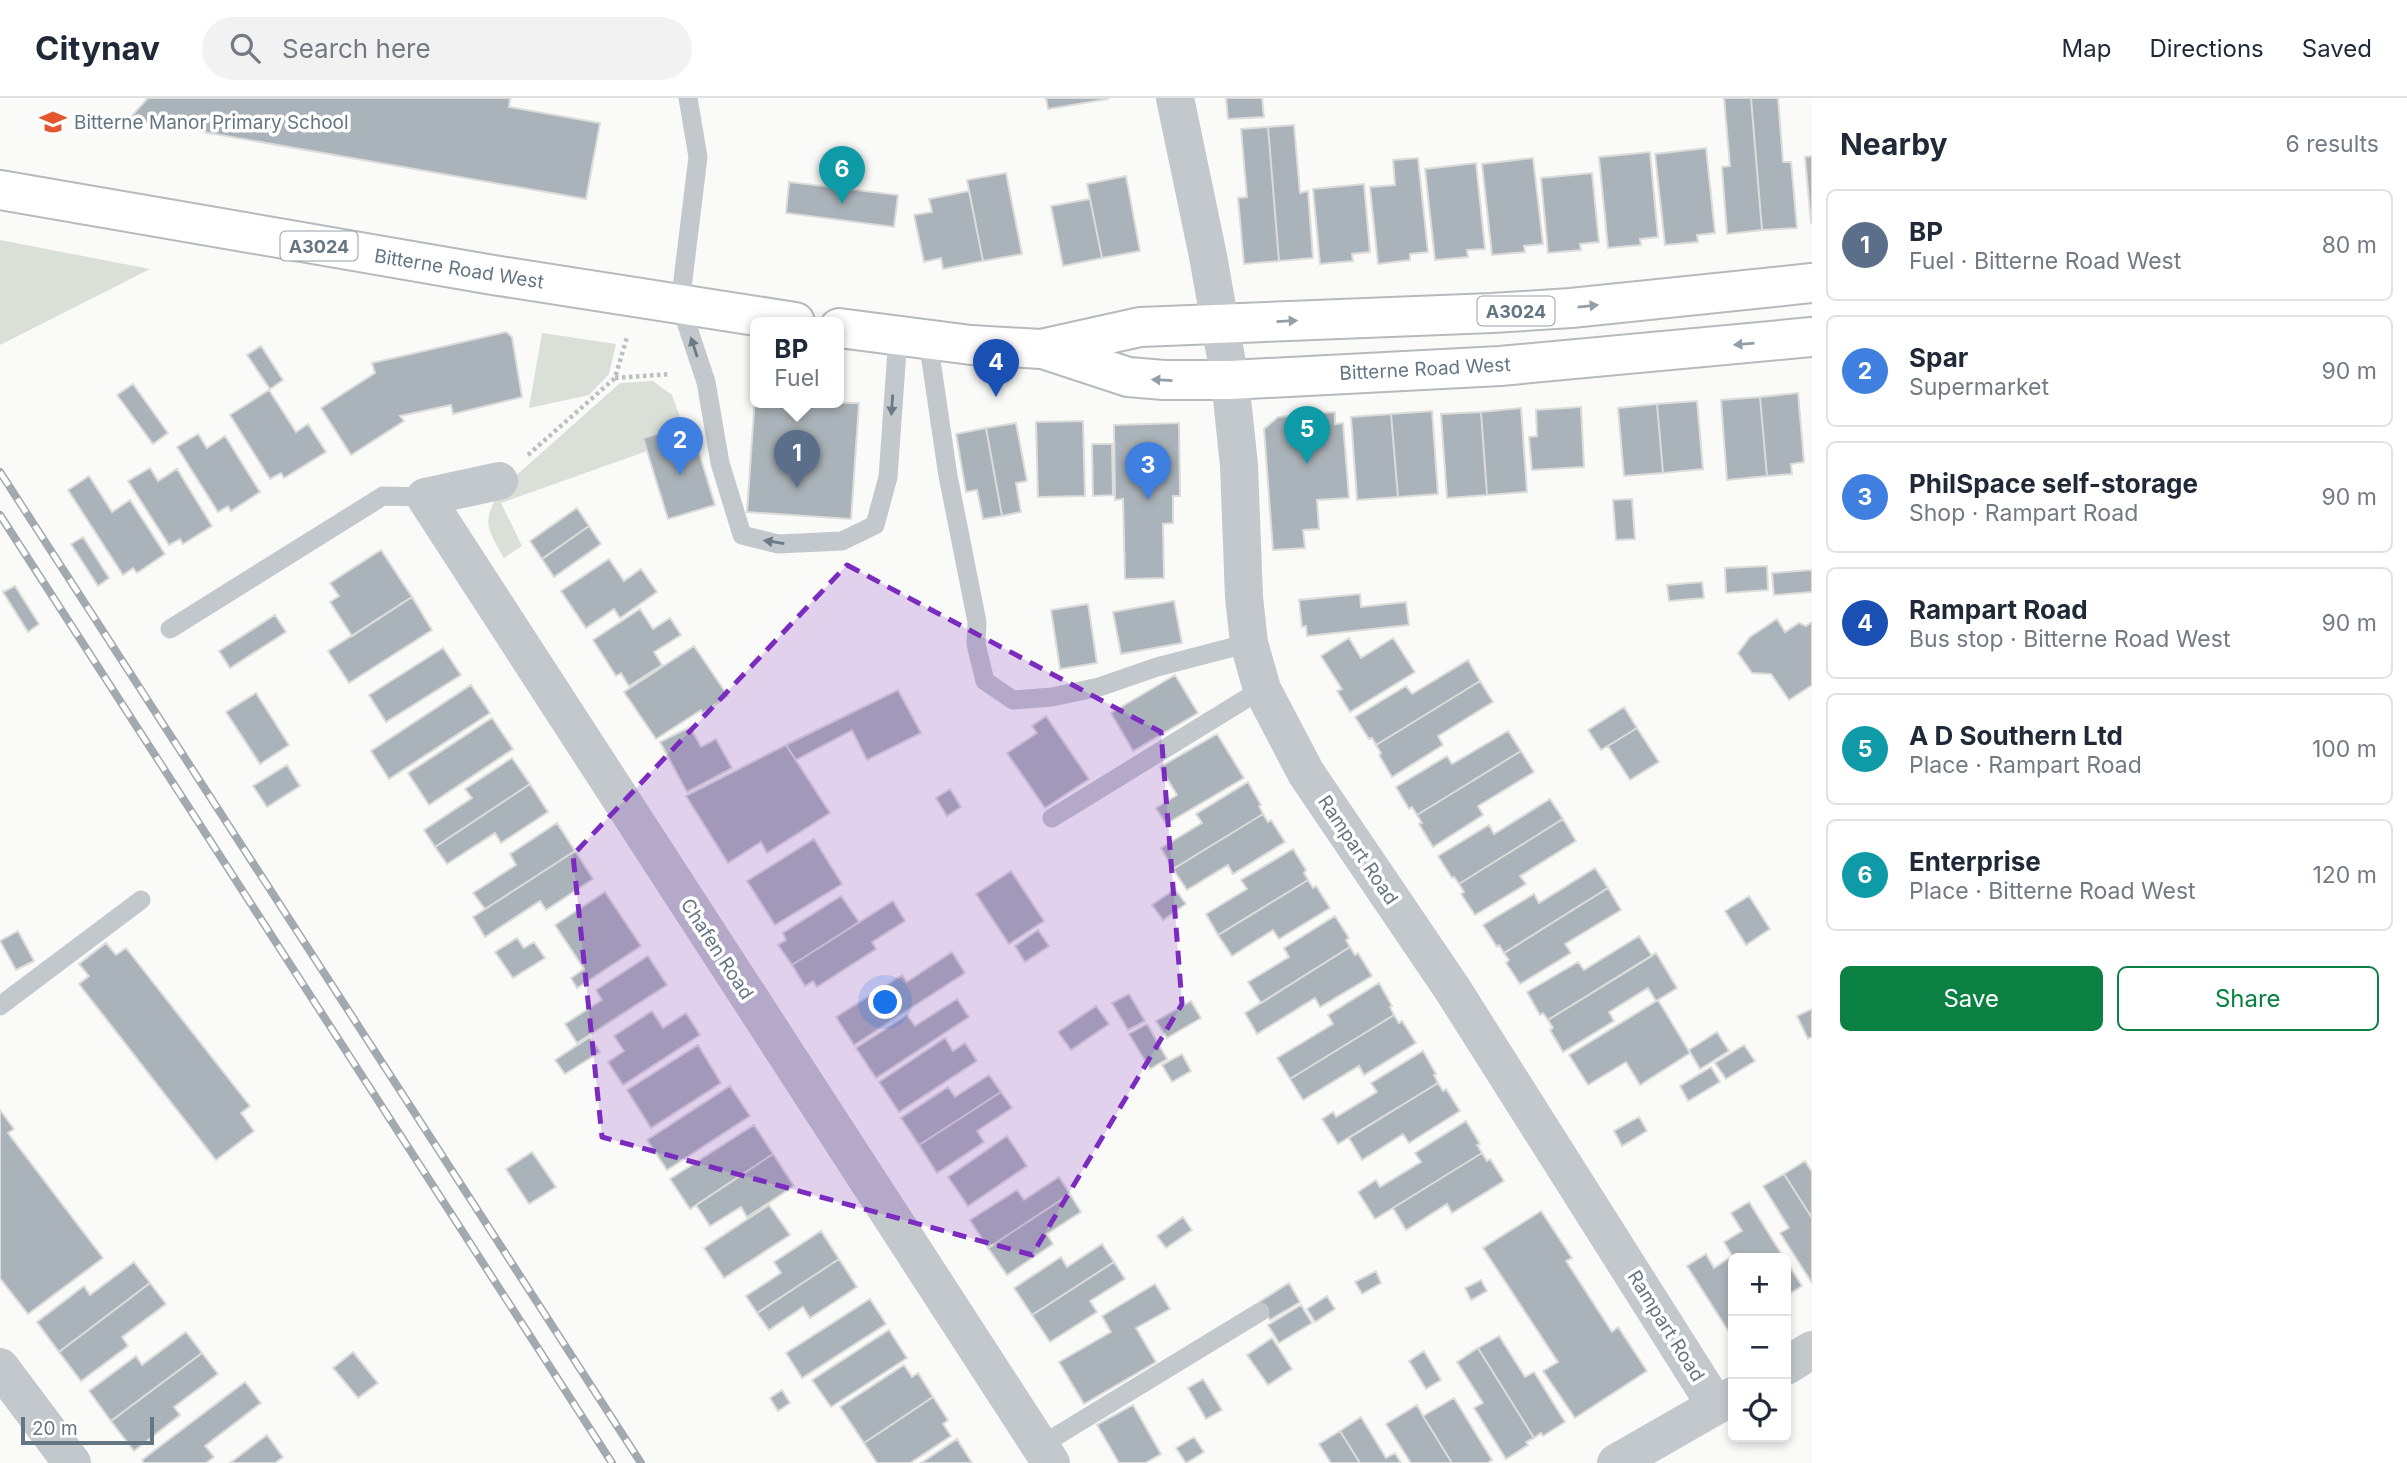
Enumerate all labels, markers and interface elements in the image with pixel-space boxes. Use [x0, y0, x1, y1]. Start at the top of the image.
search box [202, 17, 692, 80]
text: Citynav [35, 28, 160, 68]
icon: search [226, 29, 264, 67]
text: Search here [282, 33, 431, 64]
text: Map [2062, 34, 2111, 63]
text: Directions [2149, 34, 2264, 63]
text: Saved [2302, 34, 2372, 63]
school or university icon: Bitterne Manor Primary School [38, 107, 68, 137]
place label: Bitterne Manor Primary School [74, 111, 349, 134]
text: Nearby [1840, 126, 1948, 162]
text: 6 results [2285, 130, 2379, 158]
pin: 6 [819, 146, 865, 204]
text: BP [1909, 216, 1943, 247]
text: 1 [1860, 231, 1870, 259]
text: 80 m [2322, 231, 2377, 259]
road number: A3024 [280, 232, 358, 260]
street label: Bitterne Road West [373, 244, 545, 294]
text: Fuel · Bitterne Road West [1909, 247, 2181, 275]
road number: A3024 [1478, 296, 1554, 326]
one-way arrow [1577, 300, 1599, 311]
one-way arrow [1277, 315, 1299, 326]
popup [750, 317, 844, 408]
text: BP [774, 333, 808, 364]
one-way arrow [688, 336, 699, 357]
one-way arrow [1733, 338, 1755, 349]
pin: 4 [973, 339, 1019, 397]
text: Spar [1909, 342, 1968, 373]
street label: Bitterne Road West [1339, 353, 1511, 385]
text: 2 [1858, 357, 1872, 385]
text: 90 m [2322, 357, 2377, 385]
text: Fuel [774, 364, 820, 392]
text: Supermarket [1909, 373, 2049, 401]
one-way arrow [1151, 374, 1173, 385]
one-way arrow [887, 394, 898, 416]
pin: 5 [1284, 406, 1330, 464]
pin: 2 [657, 417, 703, 475]
pin: 1 [774, 430, 820, 488]
pin: 3 [1125, 442, 1171, 500]
text: PhilSpace self-storage [1909, 468, 2198, 499]
text: 3 [1858, 483, 1872, 511]
text: 90 m [2322, 483, 2377, 511]
text: Shop · Rampart Road [1909, 499, 2138, 527]
one-way arrow [763, 536, 785, 547]
text: Rampart Road [1909, 594, 2088, 625]
text: 4 [1857, 609, 1873, 637]
text: 90 m [2322, 609, 2377, 637]
text: Bus stop · Bitterne Road West [1909, 625, 2230, 653]
text: A D Southern Ltd [1909, 720, 2123, 751]
text: 5 [1858, 735, 1872, 763]
text: 100 m [2312, 735, 2377, 763]
text: Place · Rampart Road [1909, 751, 2142, 779]
street label: Rampart Road [1313, 791, 1403, 909]
text: Enterprise [1909, 846, 2041, 877]
text: 6 [1858, 861, 1872, 889]
text: 120 m [2312, 861, 2377, 889]
text: Place · Bitterne Road West [1909, 877, 2196, 905]
street label: Chafen Road [676, 894, 758, 1004]
button: Save [1840, 966, 2103, 1031]
button: Share [2117, 966, 2379, 1031]
your location [868, 985, 902, 1019]
map controls [1728, 1253, 1791, 1442]
button: + [1728, 1253, 1791, 1316]
street label: Rampart Road [1623, 1266, 1709, 1386]
button: − [1728, 1316, 1791, 1379]
button: locate [1728, 1379, 1791, 1442]
scale bar [21, 1414, 154, 1446]
text: 20 m [32, 1417, 78, 1440]

